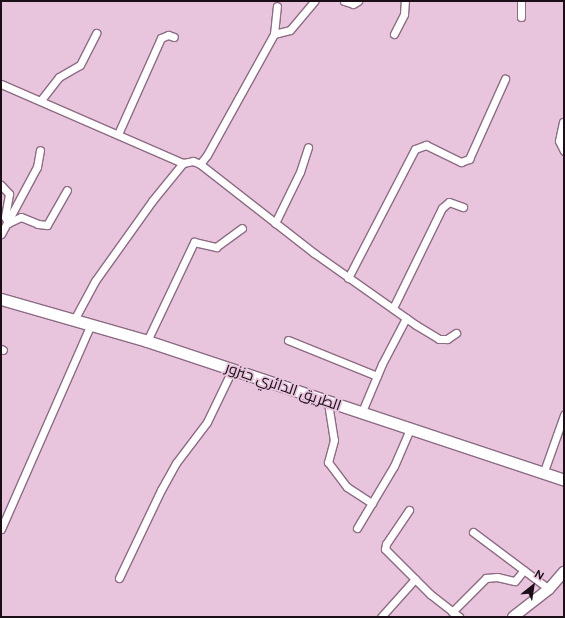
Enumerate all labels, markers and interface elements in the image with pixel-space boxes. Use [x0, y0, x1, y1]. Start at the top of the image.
street label: الطريق الدائري جنزور [223, 359, 343, 415]
north arrow [513, 566, 553, 606]
text: N [532, 567, 546, 583]

